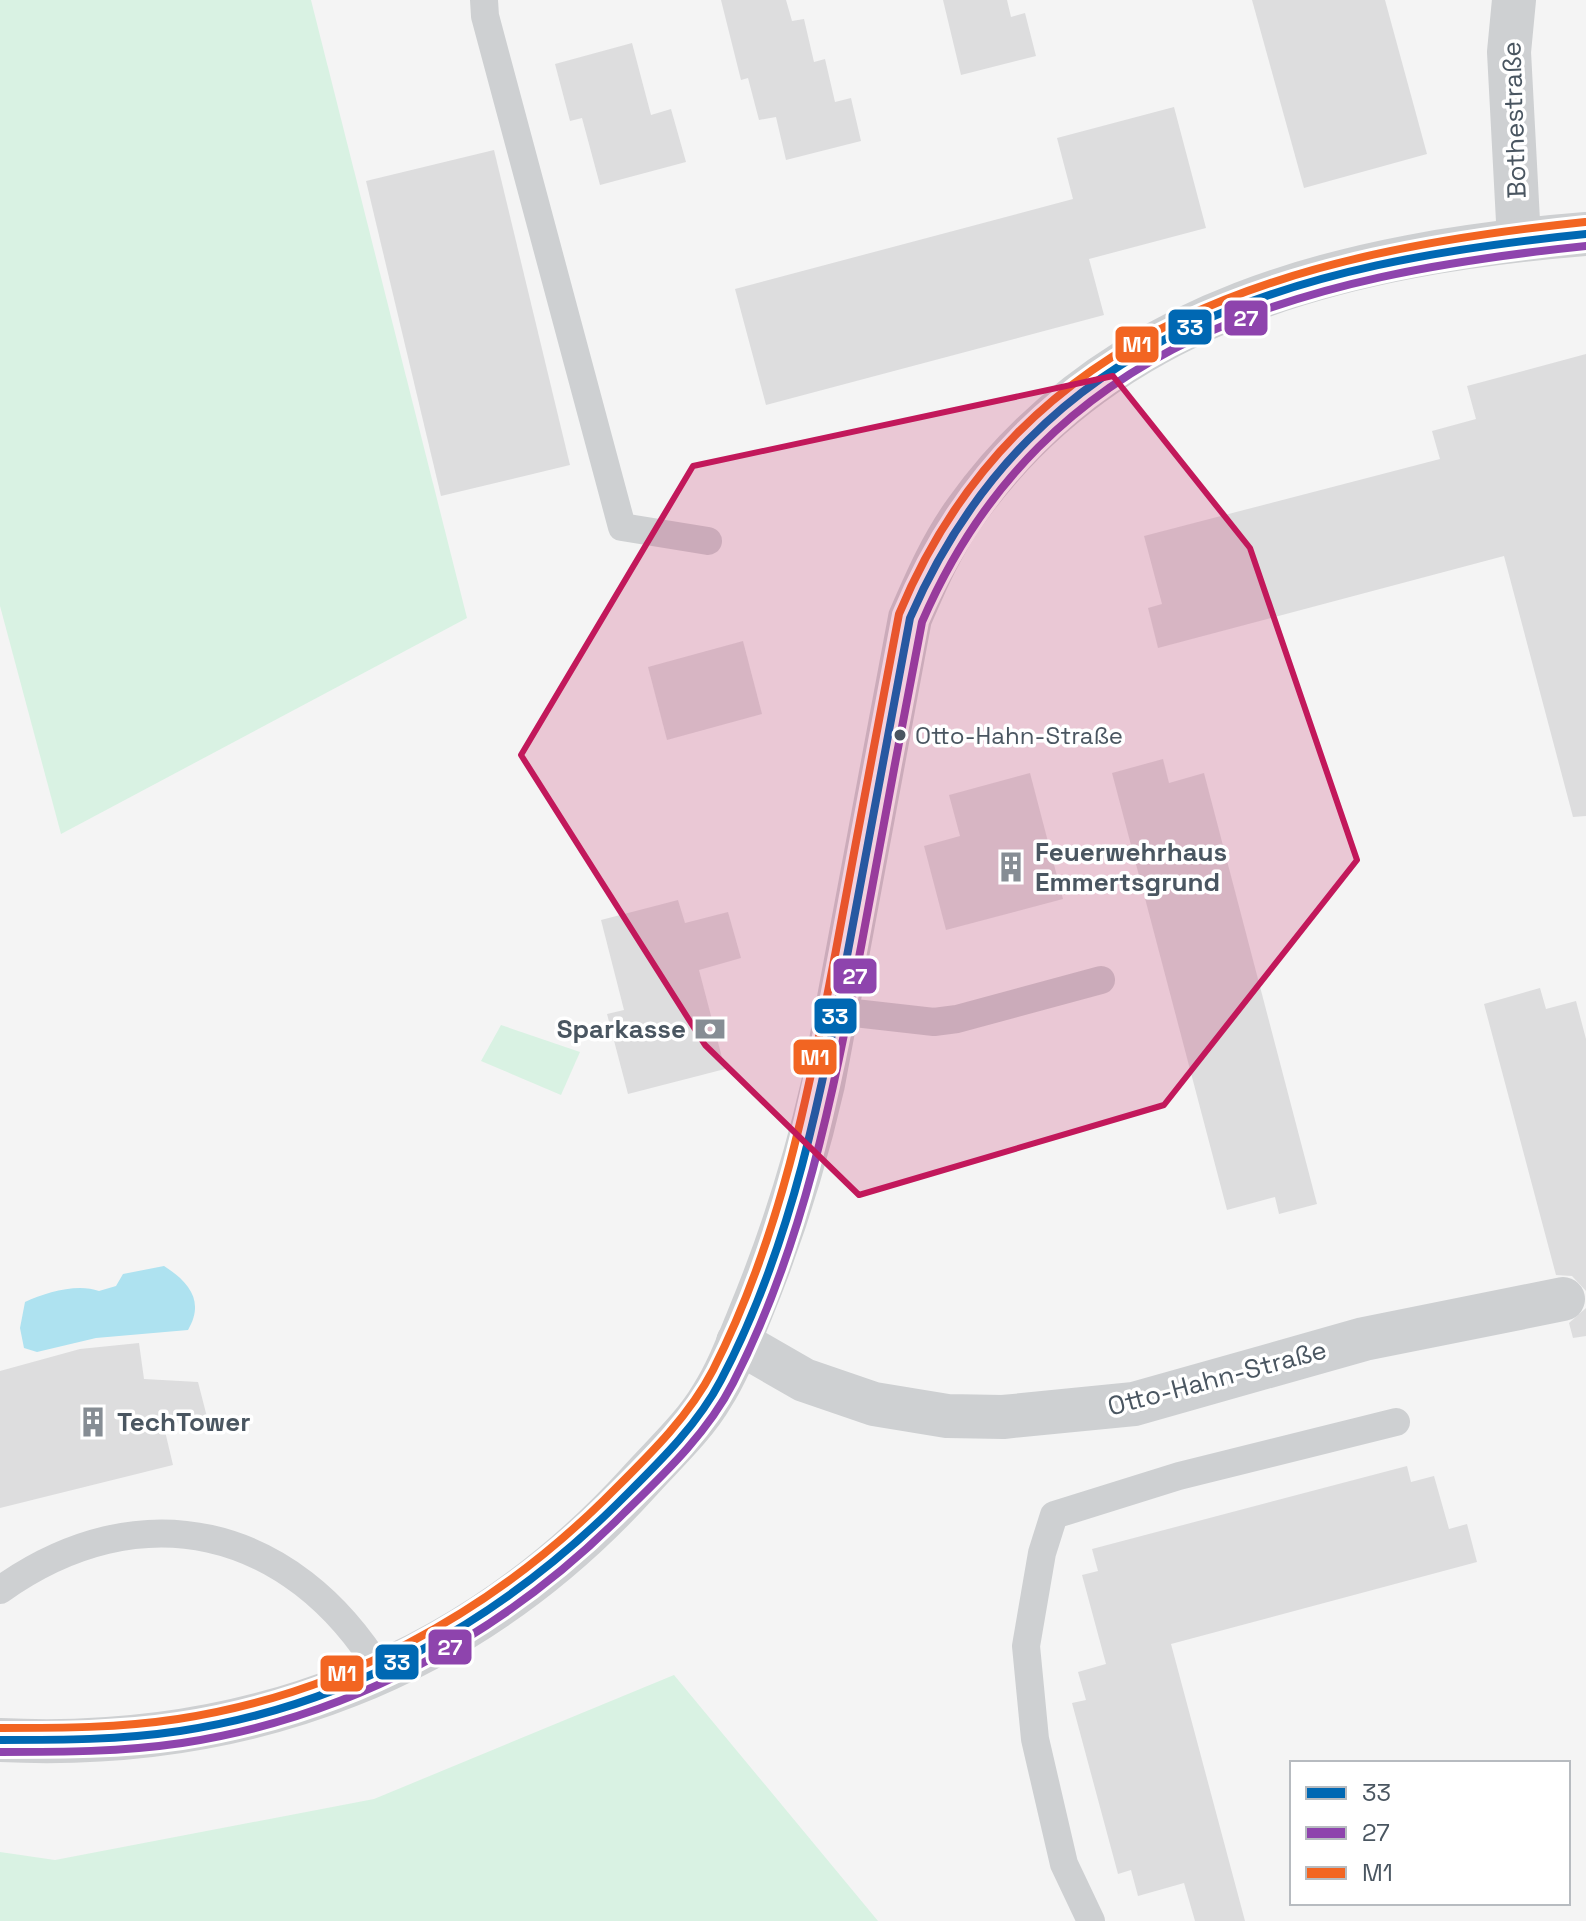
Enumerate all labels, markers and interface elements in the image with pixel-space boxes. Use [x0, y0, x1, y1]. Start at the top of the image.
street label: Bothestraße [1494, 41, 1534, 199]
line badge: 27 [1223, 299, 1269, 337]
text: 27 [1233, 304, 1259, 332]
line badge: 33 [1167, 308, 1213, 346]
text: 33 [1177, 313, 1203, 341]
line badge: M1 [1114, 325, 1160, 364]
text: M1 [1122, 330, 1152, 358]
place label: Otto-Hahn-Straße [915, 720, 1123, 751]
marker: Otto-Hahn-Straße [892, 727, 908, 743]
place label: Feuerwehrhaus Emmertsgrund [1035, 835, 1227, 899]
building icon: Feuerwehrhaus Emmertsgrund [994, 850, 1028, 884]
line badge: 27 [832, 957, 878, 995]
text: 27 [842, 962, 868, 990]
line badge: 33 [813, 997, 858, 1035]
text: 33 [822, 1002, 848, 1030]
place label: Sparkasse [557, 1012, 686, 1046]
bank icon: Sparkasse [693, 1012, 727, 1046]
line badge: M1 [792, 1038, 838, 1076]
text: M1 [800, 1043, 830, 1071]
street label: Otto-Hahn-Straße [1104, 1332, 1330, 1424]
building icon: TechTower [76, 1405, 110, 1439]
place label: TechTower [117, 1405, 250, 1439]
line badge: 27 [427, 1628, 473, 1666]
text: 27 [437, 1633, 463, 1661]
line badge: 33 [374, 1643, 420, 1681]
text: 33 [384, 1648, 410, 1676]
line badge: M1 [319, 1654, 365, 1693]
text: M1 [327, 1659, 357, 1687]
legend [1290, 1761, 1570, 1905]
text: 33 [1362, 1777, 1391, 1808]
text: 27 [1362, 1817, 1390, 1848]
text: M1 [1362, 1857, 1393, 1888]

